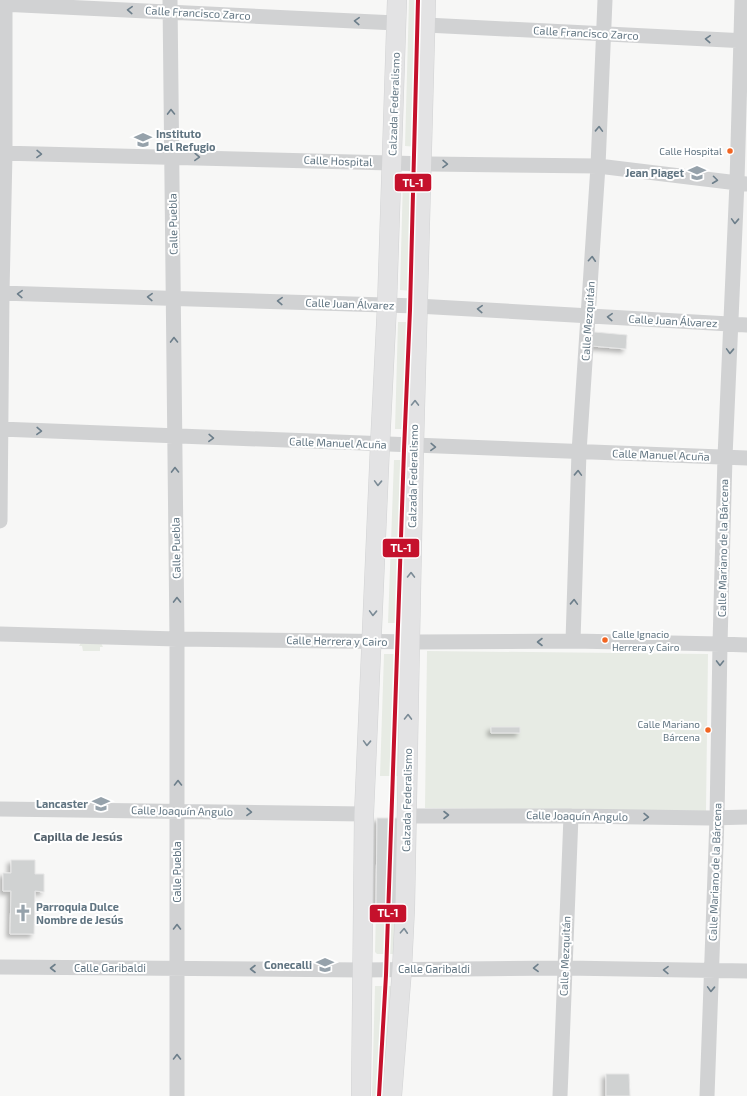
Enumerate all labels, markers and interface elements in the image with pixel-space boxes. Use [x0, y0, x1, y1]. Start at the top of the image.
street label: Calle Francisco Zarco [145, 3, 251, 22]
one-way arrow [127, 6, 133, 14]
one-way arrow [354, 17, 360, 26]
street label: Calle Francisco Zarco [533, 23, 639, 42]
one-way arrow [705, 34, 711, 43]
street label: Calzada Federalismo [385, 52, 402, 156]
one-way arrow [167, 109, 175, 115]
one-way arrow [595, 126, 604, 132]
place label: Instituto Del Refugio [156, 127, 216, 153]
school or university icon: Instituto Del Refugio [133, 130, 153, 150]
place label: Calle Hospital [659, 145, 722, 157]
marker: Calle Hospital [725, 146, 735, 156]
one-way arrow [36, 150, 42, 158]
one-way arrow [194, 153, 200, 162]
street label: Calle Hospital [303, 153, 373, 168]
one-way arrow [442, 160, 448, 168]
school or university icon: Jean Piaget [687, 163, 707, 183]
place label: Jean Piaget [625, 166, 684, 179]
line badge: TL-1 [394, 173, 432, 192]
one-way arrow [712, 175, 718, 184]
text: TL-1 [402, 176, 424, 189]
street label: Calle Puebla [165, 193, 180, 255]
one-way arrow [731, 218, 739, 224]
one-way arrow [587, 256, 596, 262]
street label: Calle Mezquitán [578, 280, 597, 361]
one-way arrow [17, 290, 23, 298]
one-way arrow [147, 293, 153, 302]
street label: Calle Juan Álvarez [305, 295, 395, 312]
one-way arrow [277, 297, 283, 306]
one-way arrow [477, 305, 483, 314]
one-way arrow [607, 312, 613, 321]
street label: Calle Juan Álvarez [628, 312, 718, 329]
one-way arrow [170, 337, 178, 343]
one-way arrow [725, 348, 734, 354]
one-way arrow [411, 400, 419, 406]
street label: Calzada Federalismo [405, 424, 420, 528]
one-way arrow [36, 426, 42, 435]
one-way arrow [208, 433, 214, 442]
street label: Calle Manuel Acuña [289, 434, 387, 451]
one-way arrow [430, 442, 436, 451]
street label: Calle Manuel Acuña [612, 446, 710, 463]
one-way arrow [171, 467, 179, 473]
one-way arrow [574, 470, 582, 476]
street label: Calle Mariano de la Bárcena [715, 479, 730, 617]
one-way arrow [374, 480, 383, 486]
street label: Calle Puebla [168, 517, 183, 579]
line badge: TL-1 [382, 538, 420, 558]
text: TL-1 [390, 541, 412, 554]
one-way arrow [407, 572, 415, 578]
one-way arrow [173, 597, 181, 603]
one-way arrow [570, 599, 578, 605]
one-way arrow [369, 610, 377, 616]
place label: Calle Ignacio Herrera y Cairo [612, 628, 680, 653]
street label: Calle Herrera y Cairo [286, 633, 388, 648]
marker: Calle Ignacio Herrera y Cairo [600, 635, 610, 645]
one-way arrow [537, 638, 543, 646]
one-way arrow [716, 660, 724, 666]
one-way arrow [404, 714, 412, 720]
place label: Calle Mariano Bárcena [638, 718, 700, 743]
marker: Calle Mariano Bárcena [703, 725, 713, 735]
one-way arrow [363, 740, 372, 746]
street label: Calzada Federalismo [399, 748, 414, 852]
one-way arrow [174, 780, 182, 786]
school or university icon: Lancaster [91, 794, 111, 814]
place label: Lancaster [36, 797, 88, 810]
street label: Calle Joaquín Angulo [131, 803, 233, 818]
street label: Calle Mariano de la Bárcena [706, 803, 723, 941]
one-way arrow [246, 808, 252, 817]
street label: Calle Joaquín Angulo [526, 808, 628, 823]
one-way arrow [443, 811, 449, 819]
one-way arrow [643, 813, 649, 821]
district label: Capilla de Jesús [33, 829, 123, 843]
street label: Calle Puebla [170, 841, 183, 903]
place label: Parroquia Dulce Nombre de Jesús [36, 900, 123, 926]
church icon: Parroquia Dulce Nombre de Jesús [13, 903, 33, 923]
line badge: TL-1 [369, 904, 407, 923]
text: TL-1 [377, 906, 399, 919]
street label: Calle Mezquitán [557, 916, 572, 996]
one-way arrow [173, 924, 181, 930]
one-way arrow [400, 928, 408, 934]
school or university icon: Conecalli [315, 955, 335, 975]
place label: Conecalli [264, 958, 312, 971]
street label: Calle Garibaldi [74, 961, 146, 974]
street label: Calle Garibaldi [398, 962, 470, 975]
one-way arrow [50, 964, 56, 972]
one-way arrow [533, 964, 539, 973]
one-way arrow [250, 965, 256, 973]
one-way arrow [663, 966, 669, 974]
one-way arrow [707, 986, 715, 992]
one-way arrow [173, 1054, 181, 1060]

